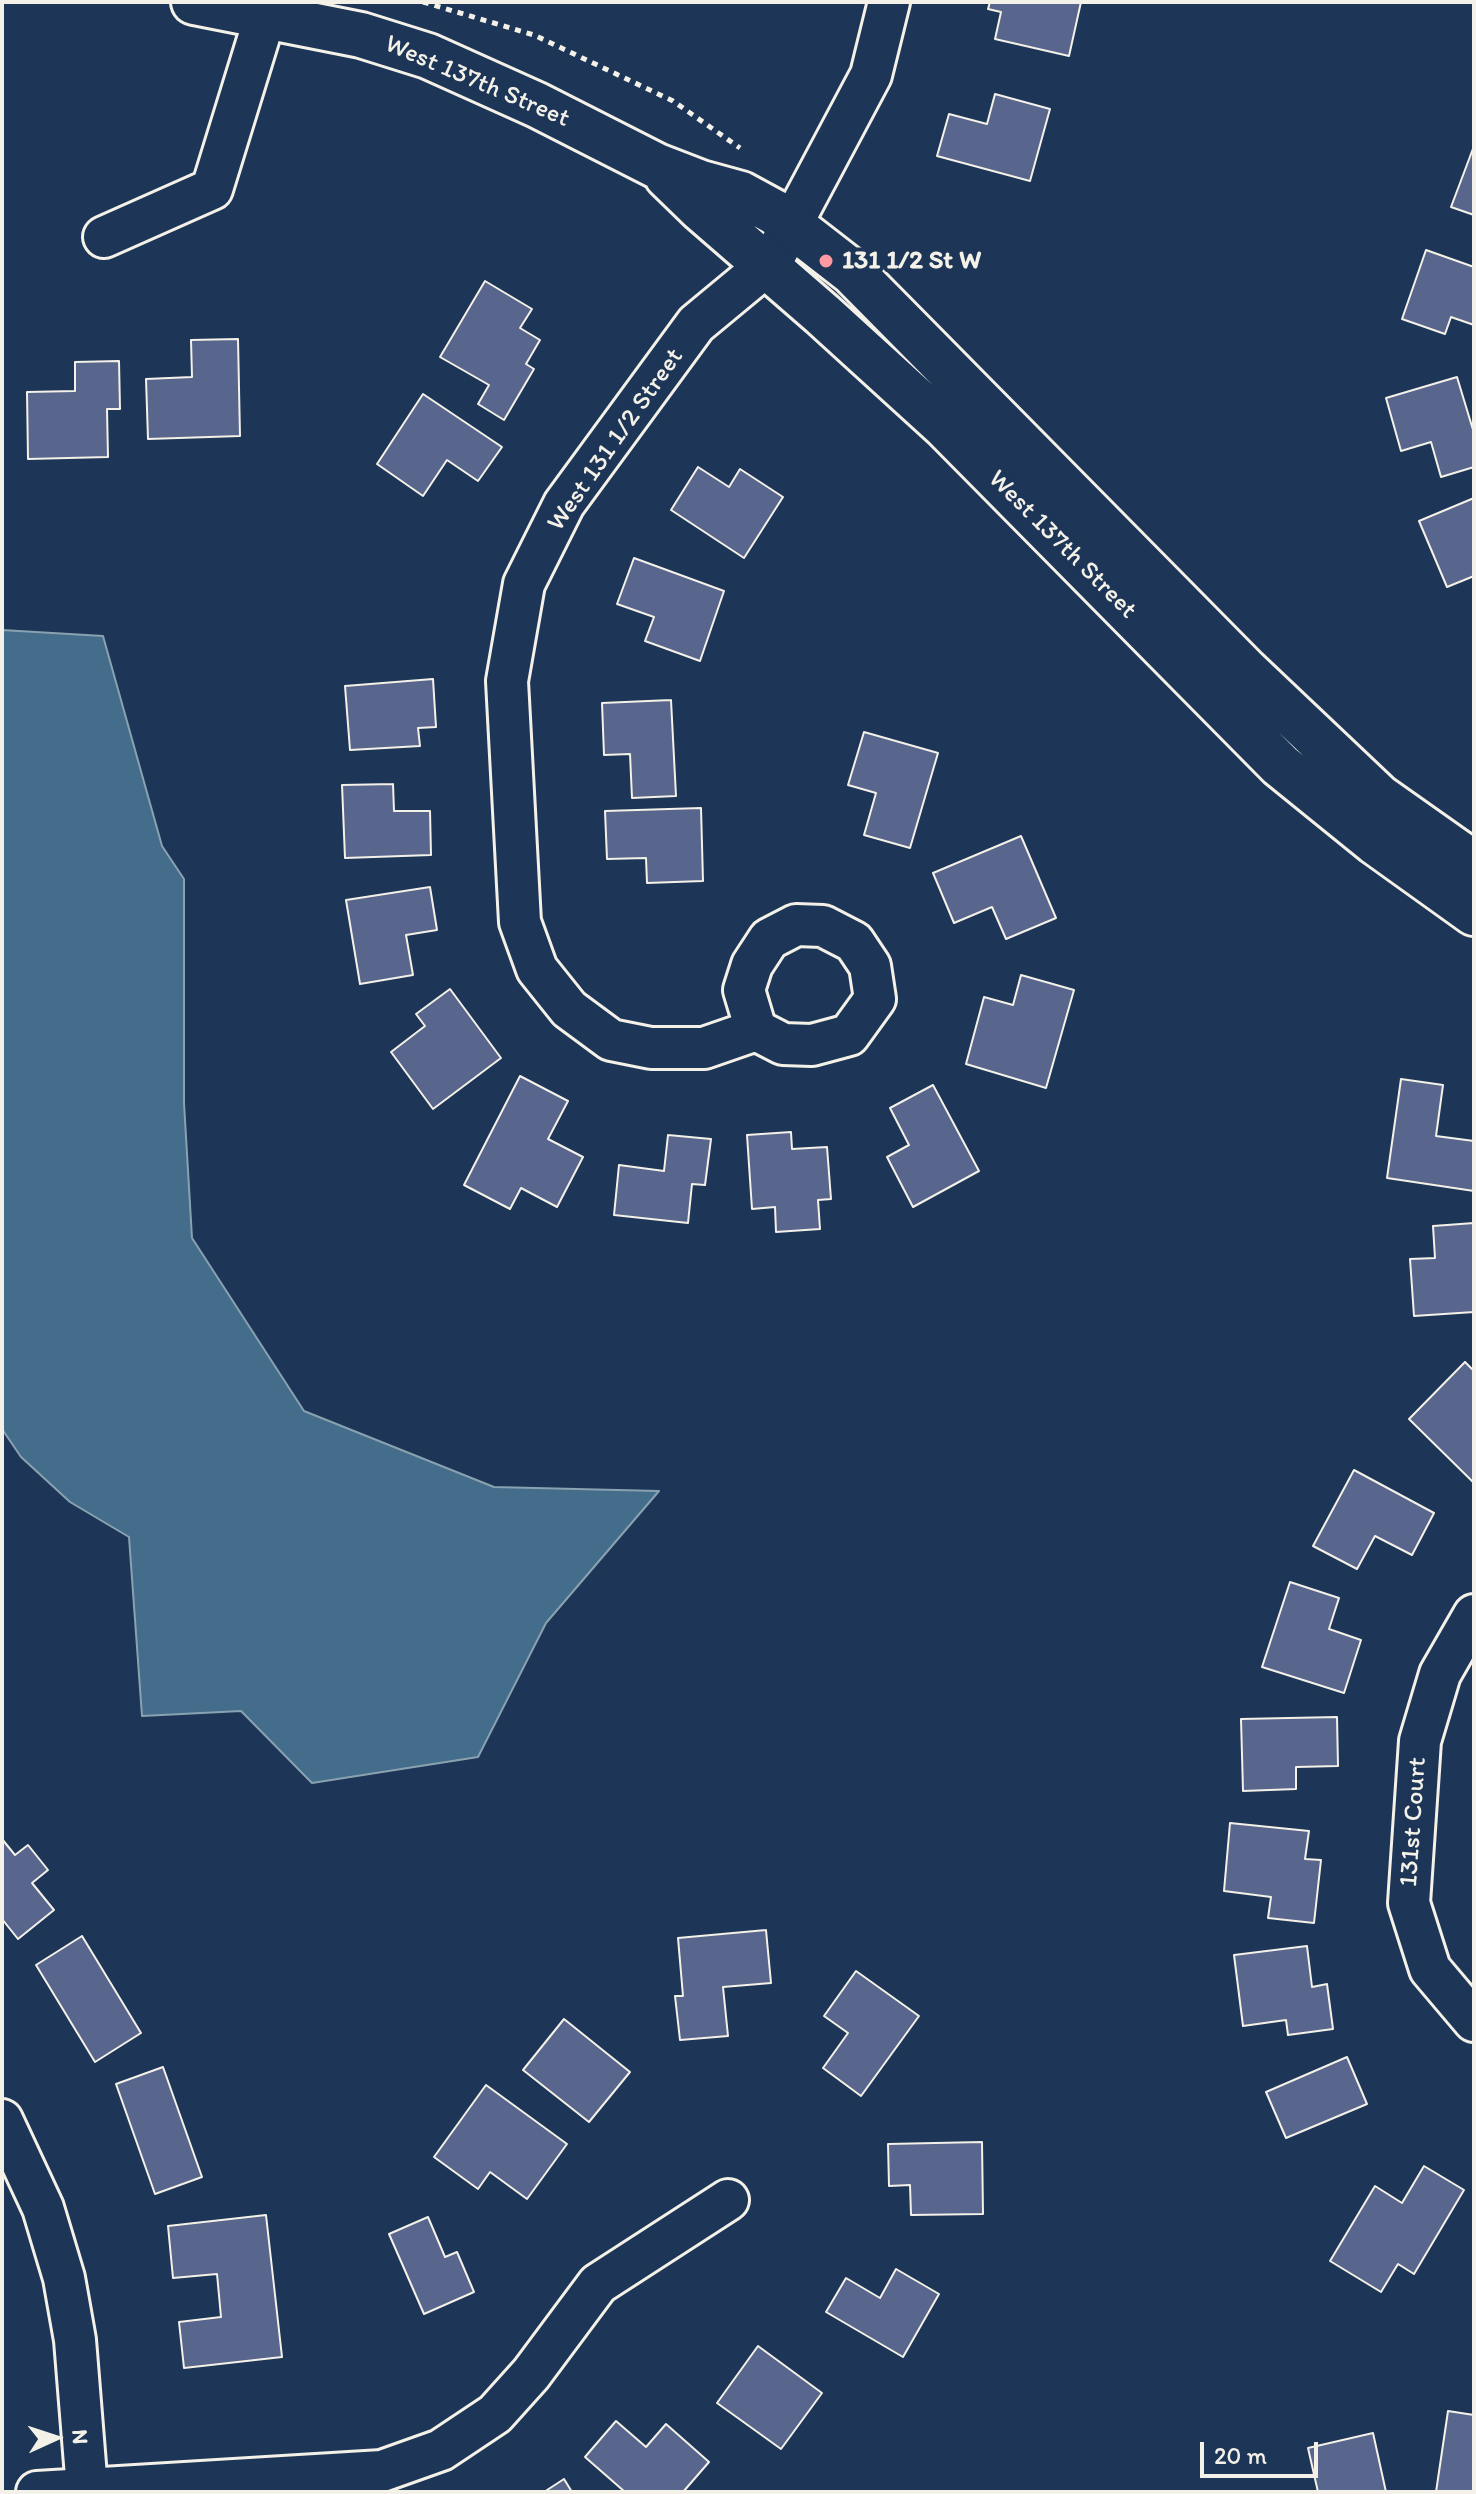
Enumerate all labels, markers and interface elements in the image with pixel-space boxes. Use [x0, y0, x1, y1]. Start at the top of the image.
street label: West 137th Street [380, 29, 574, 135]
place label: 131 1/2 St W [842, 245, 981, 277]
marker: 131 1/2 St W [817, 252, 835, 270]
street label: West 131 1/2 Street [541, 342, 691, 538]
street label: West 137th Street [981, 464, 1143, 626]
street label: 131st Court [1394, 1756, 1434, 1888]
north arrow [16, 2398, 96, 2478]
scale bar [1204, 2426, 1322, 2476]
text: N [67, 2429, 94, 2445]
text: 20 m [1214, 2441, 1267, 2470]

